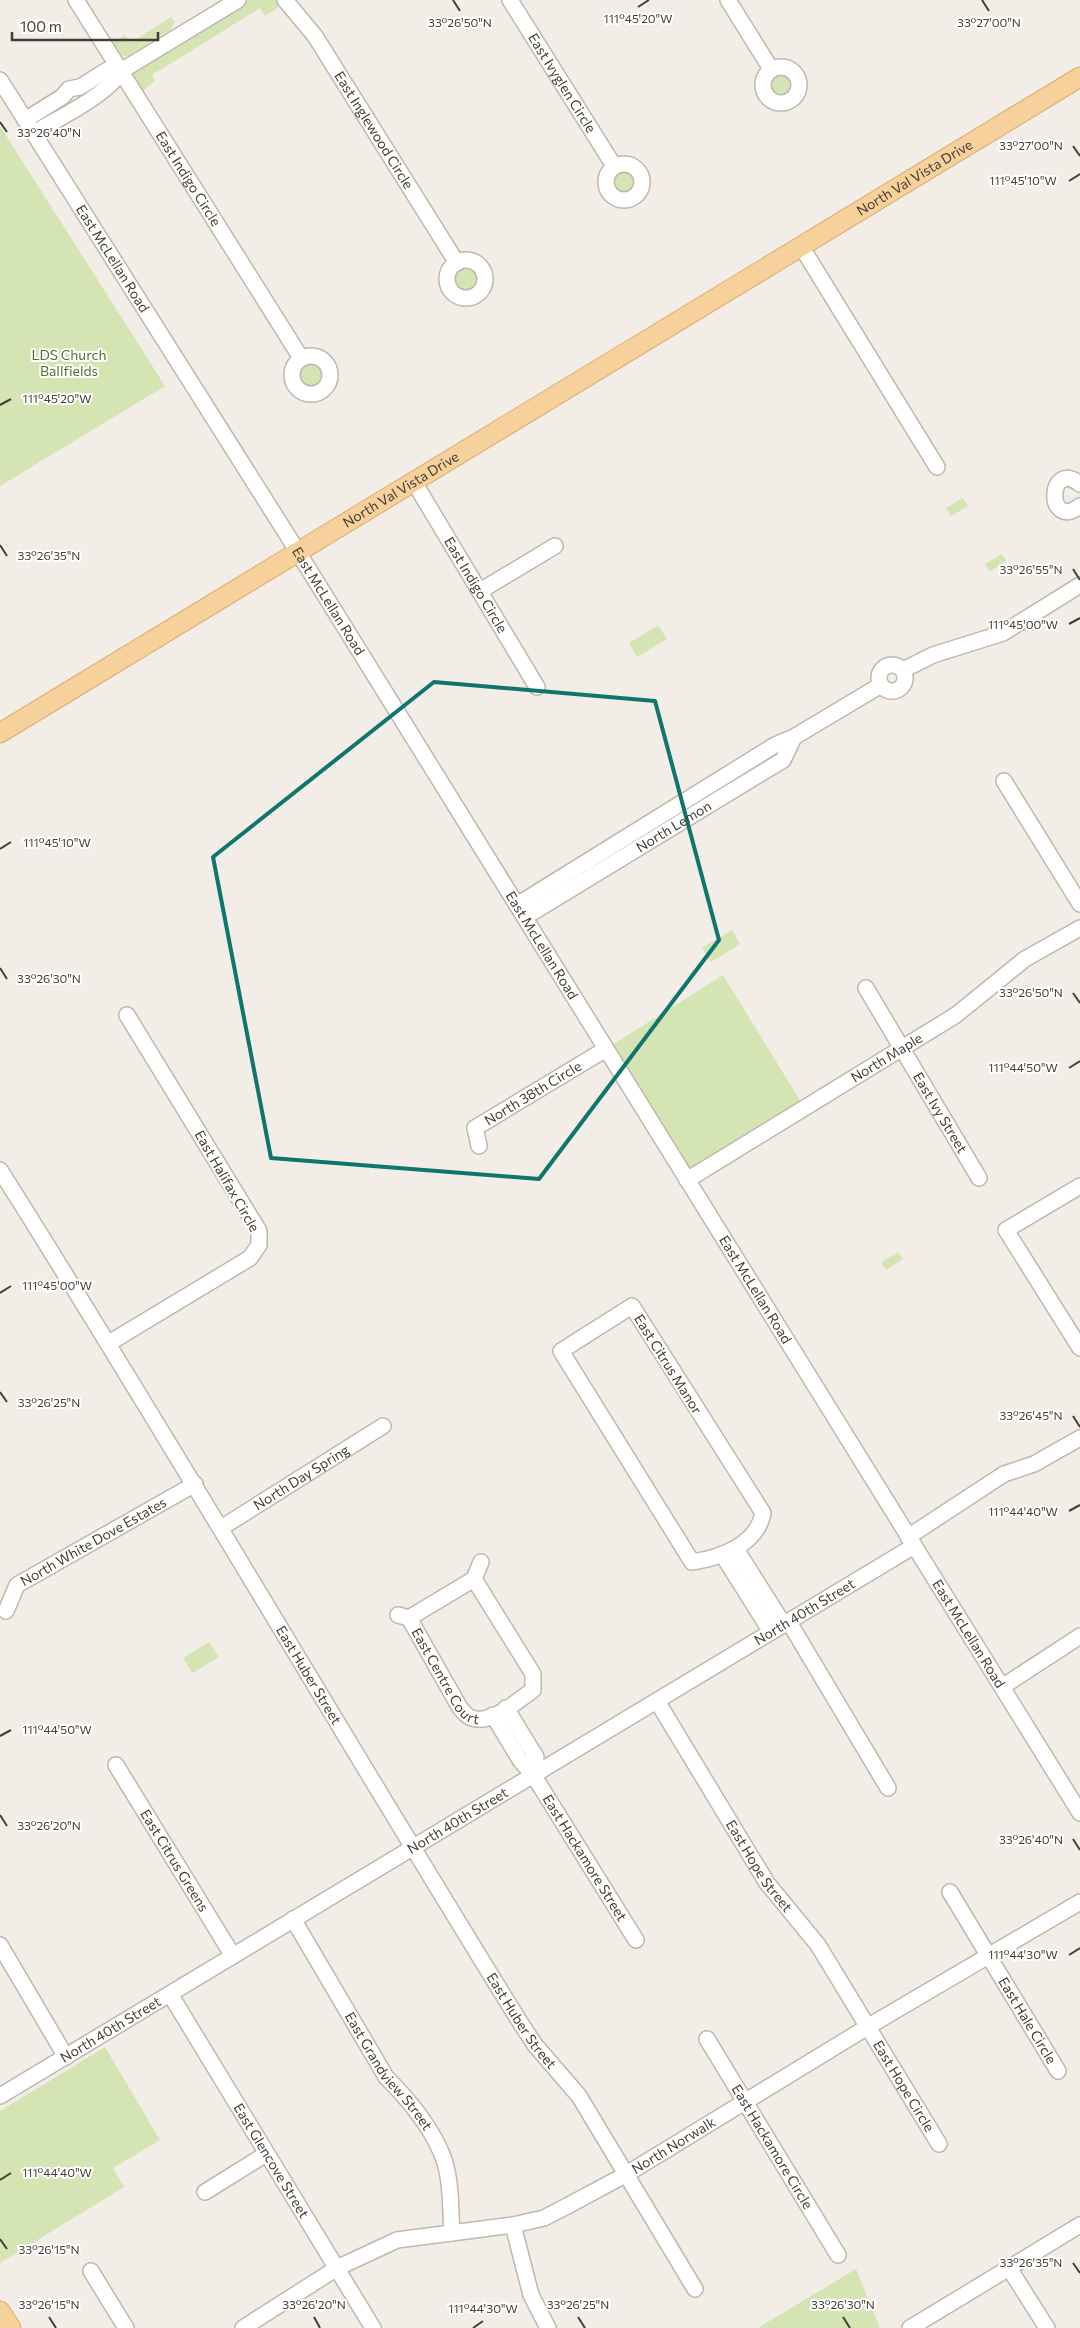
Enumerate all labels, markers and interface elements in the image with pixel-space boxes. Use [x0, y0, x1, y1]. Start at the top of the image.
scale bar [12, 10, 159, 42]
text: 111°45'20"W [604, 11, 672, 25]
text: 33°26'50"N [428, 15, 492, 29]
text: 33°27'00"N [957, 15, 1021, 29]
text: 100 m [20, 17, 62, 35]
street label: East Ivyglen Circle [525, 30, 600, 136]
street label: East Inglewood Circle [331, 68, 418, 192]
text: 33°26'40"N [17, 125, 81, 139]
street label: East Indigo Circle [152, 128, 225, 229]
street label: North Val Vista Drive [853, 135, 975, 219]
text: 33°27'00"N [999, 138, 1063, 152]
text: 111°45'10"W [989, 173, 1057, 187]
street label: East McLellan Road [73, 201, 153, 315]
park label: LDS Church Ballfields [32, 346, 106, 379]
text: 111°45'20"W [23, 391, 91, 405]
street label: North Val Vista Drive [339, 447, 462, 531]
street label: East Indigo Circle [441, 534, 512, 636]
street label: East McLellan Road [289, 544, 369, 658]
text: 33°26'35"N [18, 548, 80, 562]
text: 33°26'55"N [1000, 562, 1062, 576]
text: 111°45'00"W [988, 617, 1058, 631]
street label: North Lemon [633, 797, 714, 855]
text: 111°45'10"W [23, 835, 91, 849]
street label: East McLellan Road [502, 888, 582, 1002]
text: 33°26'30"N [17, 971, 81, 985]
text: 33°26'50"N [999, 985, 1063, 999]
street label: North Maple [847, 1029, 925, 1086]
street label: North 38th Circle [481, 1057, 584, 1128]
text: 111°44'50"W [988, 1060, 1058, 1074]
street label: East Ivy Street [910, 1069, 971, 1156]
street label: East Halifax Circle [191, 1127, 263, 1235]
street label: East McLellan Road [716, 1232, 796, 1346]
text: 111°45'00"W [22, 1278, 92, 1292]
street label: East Citrus Manor [631, 1311, 706, 1417]
text: 33°26'25"N [18, 1395, 80, 1409]
text: 33°26'45"N [999, 1408, 1063, 1422]
street label: North Day Spring [250, 1440, 352, 1513]
street label: North White Dove Estates [17, 1493, 169, 1589]
text: 111°44'40"W [988, 1504, 1058, 1518]
street label: North 40th Street [751, 1574, 858, 1648]
street label: East McLellan Road [929, 1576, 1009, 1691]
street label: East Huber Street [273, 1622, 346, 1728]
street label: East Centre Court [408, 1625, 481, 1727]
text: 111°44'50"W [22, 1722, 92, 1736]
street label: North 40th Street [404, 1783, 511, 1857]
street label: East Hackamore Street [540, 1791, 631, 1924]
street label: East Citrus Greens [137, 1806, 213, 1914]
street label: East Hope Street [723, 1816, 796, 1915]
text: 33°26'20"N [17, 1818, 81, 1832]
text: 33°26'40"N [999, 1832, 1063, 1846]
text: 111°44'30"W [988, 1947, 1058, 1961]
street label: East Huber Street [483, 1969, 561, 2072]
street label: East Hale Circle [995, 1974, 1061, 2067]
street label: North 40th Street [57, 1992, 164, 2066]
street label: East Grandview Street [342, 2009, 436, 2133]
street label: East Hope Circle [870, 2037, 938, 2135]
street label: East Hackamore Circle [729, 2081, 817, 2212]
street label: East Glencove Street [230, 2100, 313, 2221]
street label: North Norwalk [628, 2113, 719, 2177]
text: 111°44'40"W [22, 2165, 92, 2179]
text: 33°26'15"N [18, 2242, 80, 2256]
text: 33°26'35"N [1000, 2255, 1062, 2269]
text: 33°26'15"N [18, 2297, 80, 2311]
text: 33°26'20"N [282, 2297, 346, 2311]
text: 33°26'25"N [547, 2297, 609, 2311]
text: 33°26'30"N [811, 2297, 875, 2311]
text: 111°44'30"W [448, 2301, 518, 2315]

